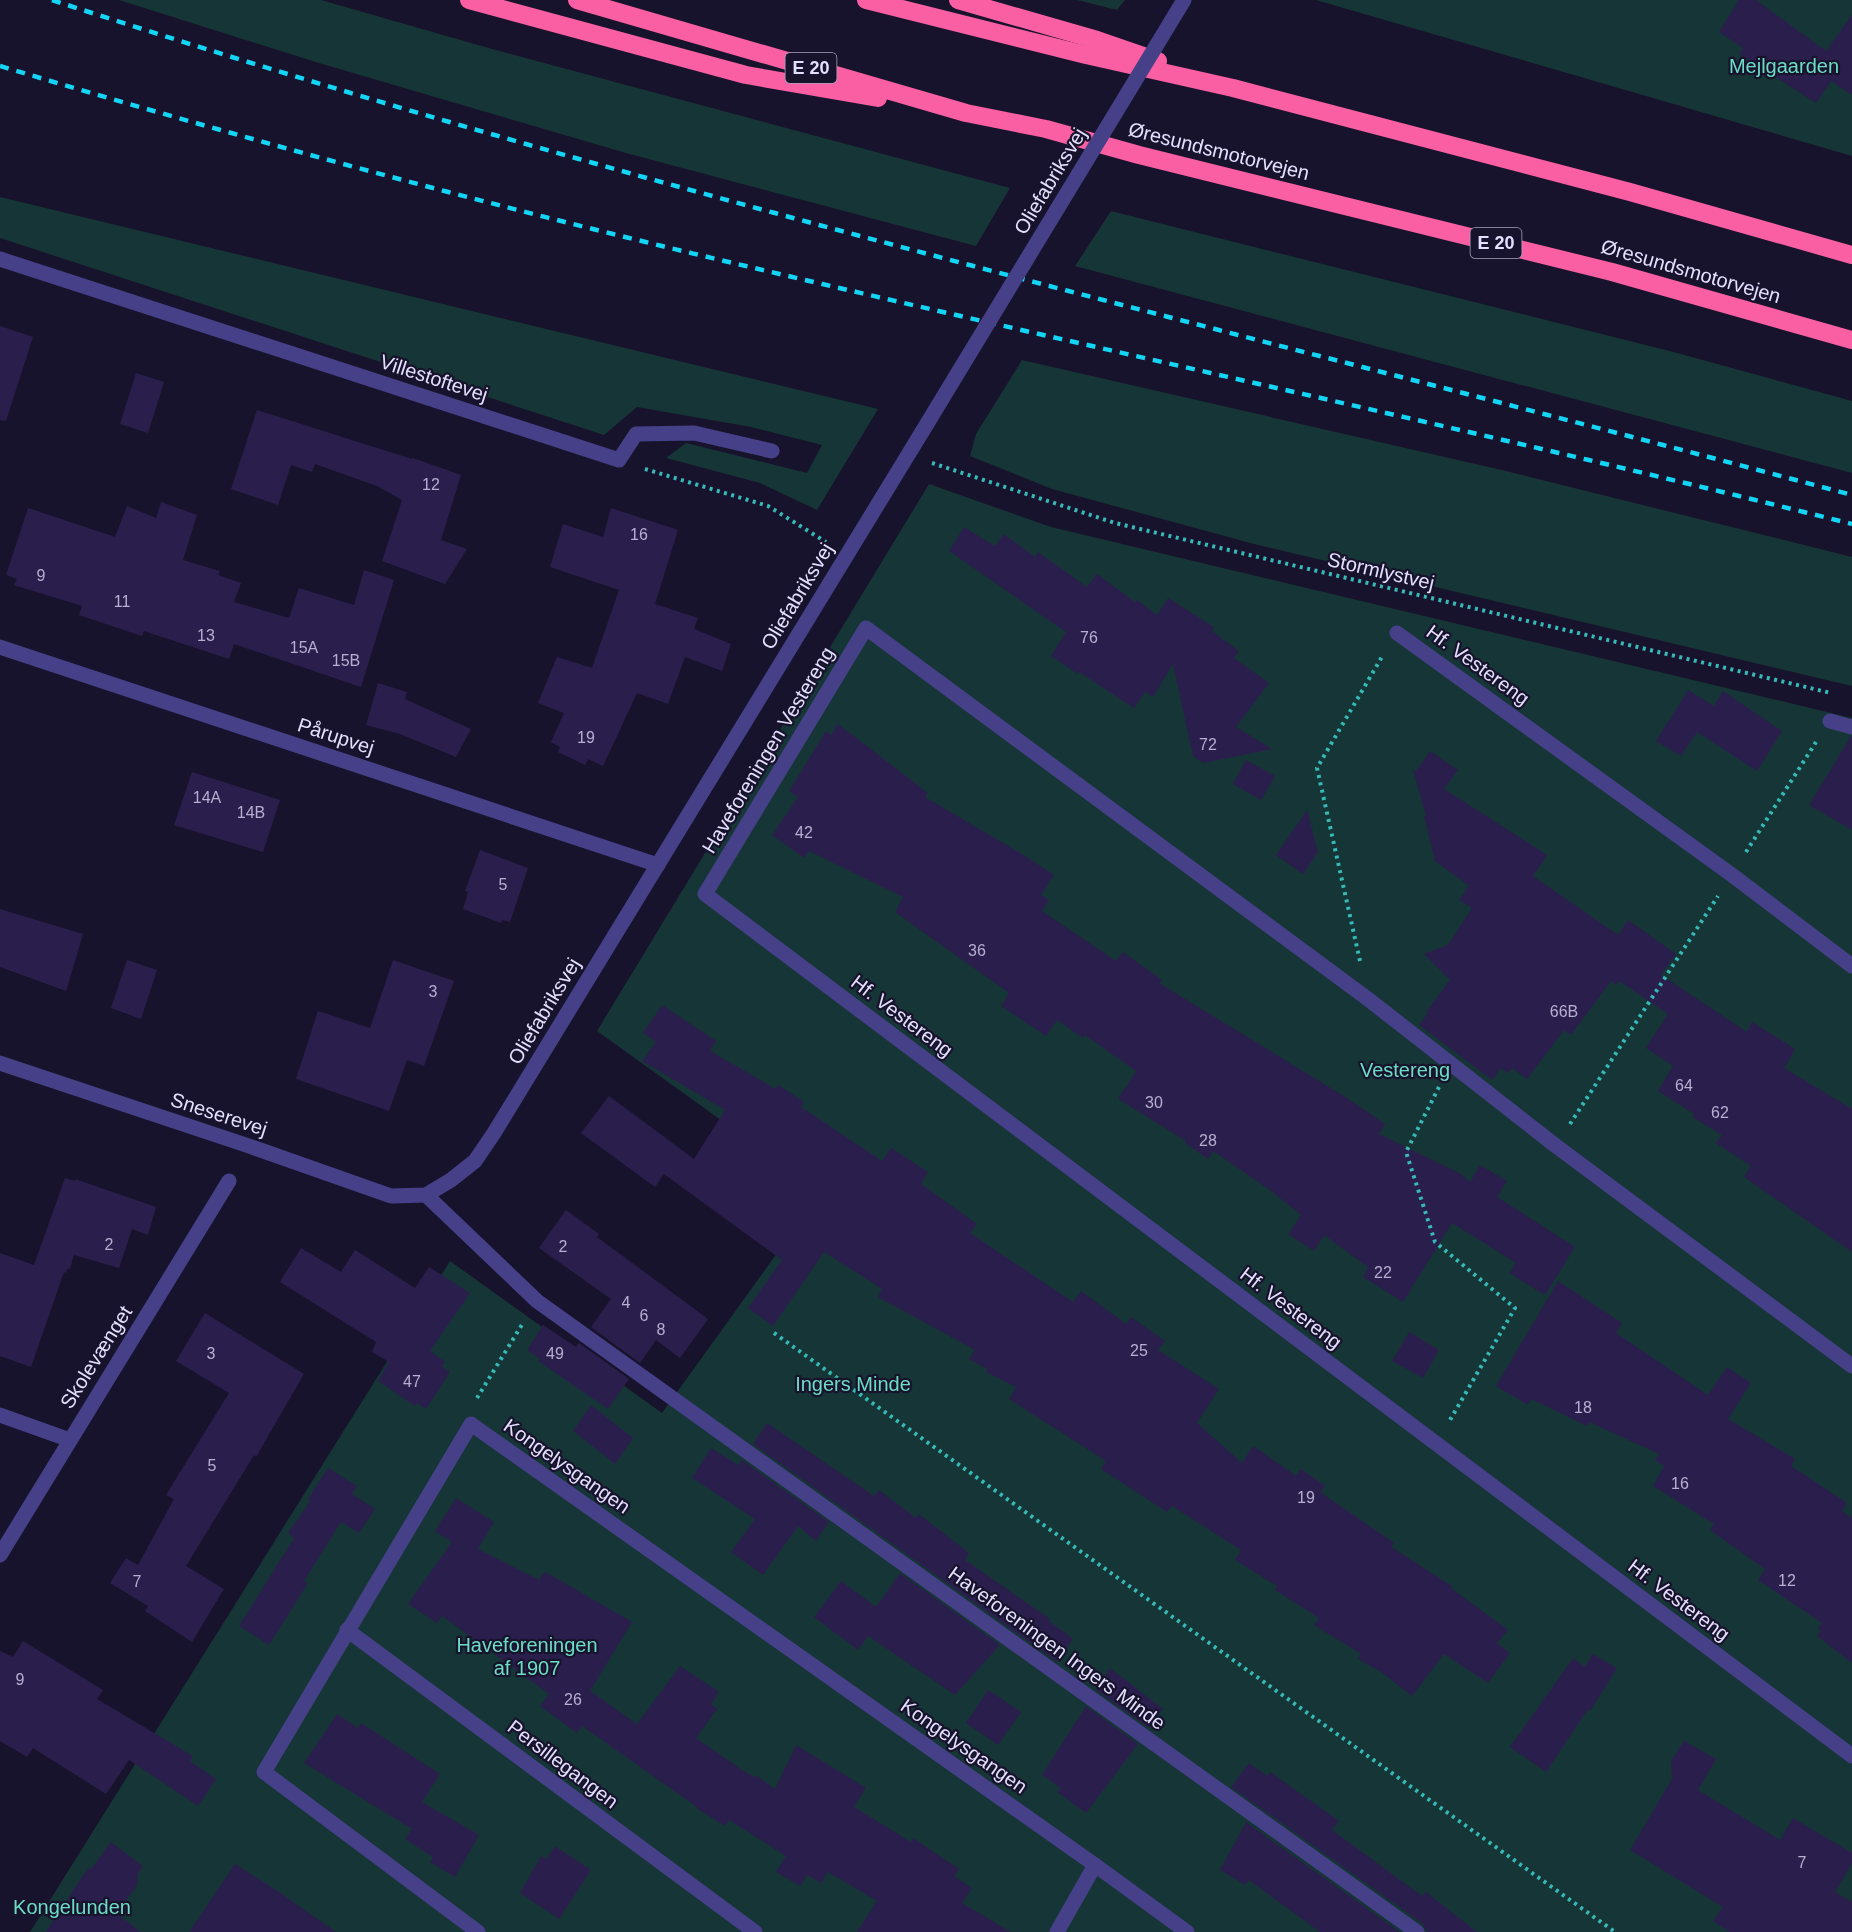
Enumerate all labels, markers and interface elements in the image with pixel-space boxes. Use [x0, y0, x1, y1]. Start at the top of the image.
road number: E 20 [786, 53, 836, 83]
park label: Mejlgaarden [1729, 55, 1839, 77]
street label: Øresundsmotorvejen [1126, 118, 1312, 184]
street label: Oliefabriksvej [1010, 124, 1090, 238]
road number: E 20 [1470, 228, 1522, 258]
street label: Øresundsmotorvejen [1599, 235, 1783, 307]
street label: Villestoftevej [377, 350, 491, 406]
house number: 12 [422, 476, 440, 493]
house number: 16 [630, 526, 648, 543]
street label: Oliefabriksvej [757, 539, 837, 653]
street label: Stormlystvej [1325, 548, 1437, 594]
house number: 9 [37, 567, 46, 584]
house number: 11 [114, 593, 130, 610]
street label: Hf. Vestereng [1423, 620, 1533, 710]
house number: 13 [197, 627, 215, 644]
house number: 76 [1080, 629, 1098, 646]
house number: 15A [290, 639, 319, 656]
street label: Haveforeningen Vestereng [698, 643, 838, 857]
house number: 15B [332, 652, 360, 669]
street label: Pårupvej [295, 713, 377, 759]
house number: 19 [577, 729, 595, 746]
house number: 72 [1199, 736, 1217, 753]
house number: 14A [193, 789, 222, 806]
house number: 14B [237, 804, 265, 821]
house number: 42 [795, 824, 813, 841]
house number: 5 [499, 876, 508, 893]
house number: 36 [968, 942, 986, 959]
street label: Oliefabriksvej [504, 954, 584, 1068]
street label: Hf. Vestereng [847, 971, 957, 1061]
house number: 3 [429, 983, 438, 1000]
house number: 66B [1550, 1003, 1578, 1020]
park label: Vestereng [1360, 1059, 1450, 1081]
house number: 64 [1675, 1077, 1693, 1094]
street label: Sneserevej [168, 1088, 270, 1140]
house number: 30 [1145, 1094, 1163, 1111]
house number: 62 [1711, 1104, 1729, 1121]
house number: 28 [1199, 1132, 1217, 1149]
house number: 2 [105, 1236, 114, 1253]
house number: 2 [559, 1238, 568, 1255]
street label: Hf. Vestereng [1236, 1263, 1346, 1353]
house number: 22 [1374, 1264, 1392, 1281]
house number: 4 [622, 1294, 631, 1311]
street label: Skolevænget [56, 1301, 136, 1412]
house number: 6 [640, 1307, 649, 1324]
house number: 8 [657, 1321, 666, 1338]
house number: 25 [1130, 1342, 1148, 1359]
house number: 3 [207, 1345, 216, 1362]
house number: 49 [546, 1345, 564, 1362]
house number: 47 [403, 1373, 421, 1390]
park label: Ingers Minde [795, 1373, 911, 1395]
house number: 18 [1574, 1399, 1592, 1416]
street label: Kongelysgangen [500, 1414, 634, 1518]
house number: 5 [208, 1457, 217, 1474]
house number: 16 [1671, 1475, 1689, 1492]
house number: 19 [1297, 1489, 1315, 1506]
street label: Hf. Vestereng [1624, 1555, 1734, 1645]
street label: Haveforeningen Ingers Minde [944, 1562, 1170, 1734]
house number: 12 [1778, 1572, 1796, 1589]
house number: 7 [133, 1573, 142, 1590]
park label: Haveforeningen af 1907 [456, 1634, 598, 1679]
house number: 9 [16, 1671, 25, 1688]
house number: 26 [564, 1691, 582, 1708]
street label: Kongelysgangen [897, 1694, 1031, 1798]
street label: Persillegangen [504, 1715, 622, 1813]
house number: 7 [1798, 1854, 1807, 1871]
park label: Kongelunden [13, 1896, 131, 1918]

